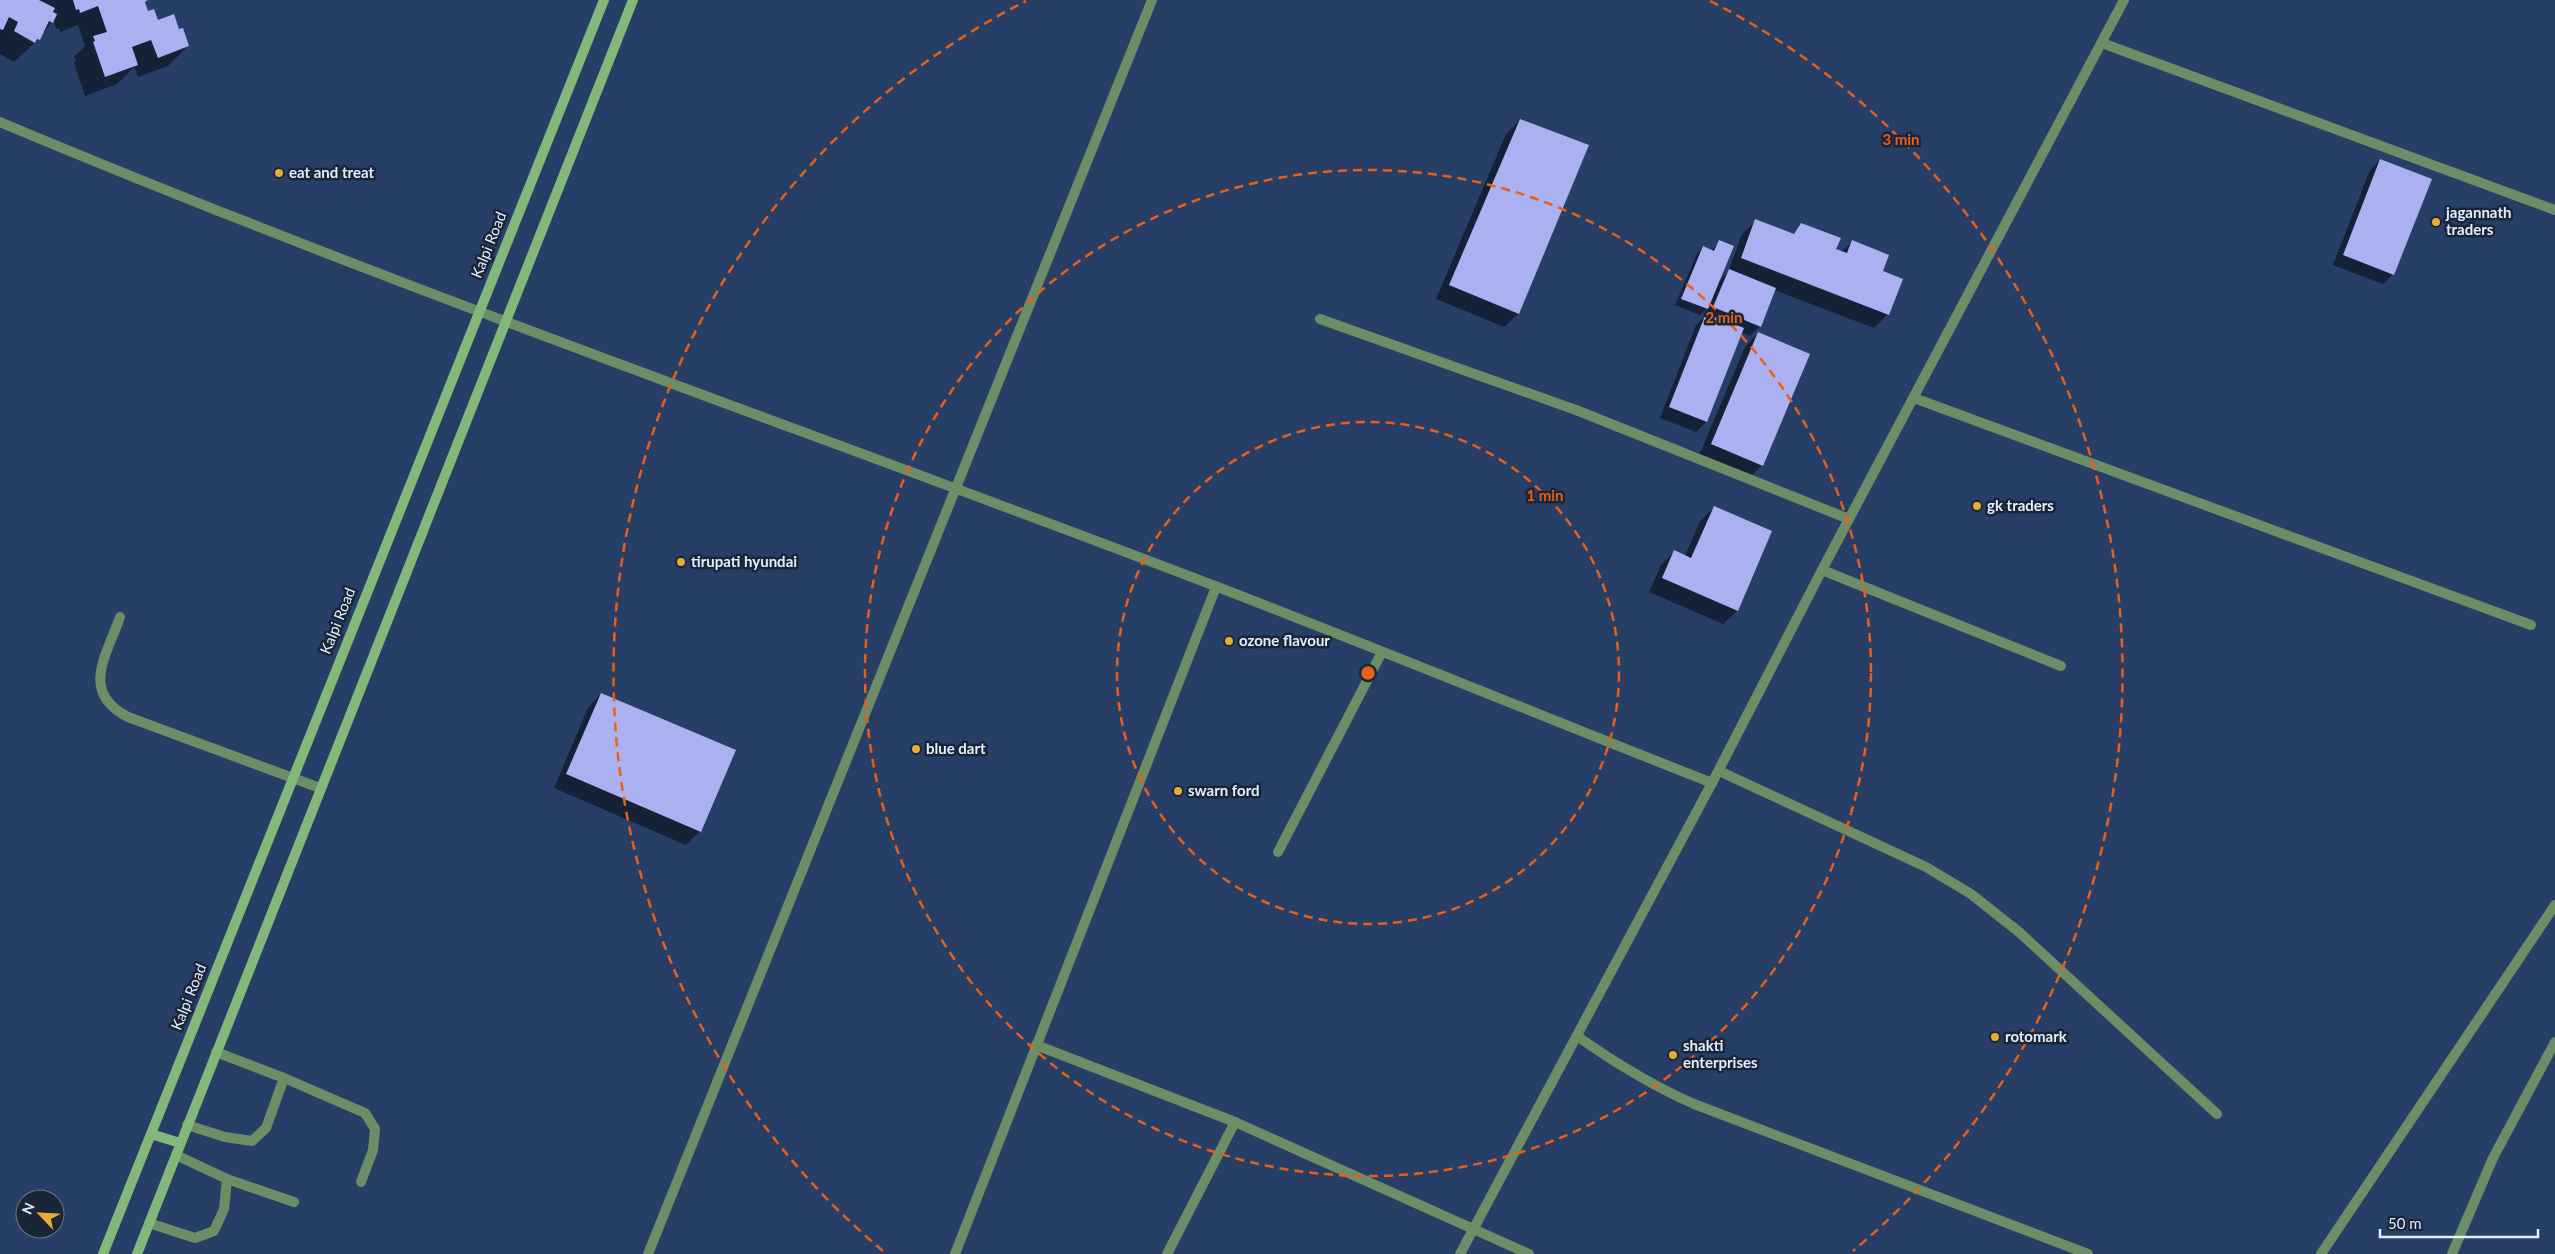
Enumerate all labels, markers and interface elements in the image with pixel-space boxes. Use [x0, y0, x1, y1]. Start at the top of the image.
text: 3 min [1882, 130, 1920, 148]
place label: eat and treat [289, 163, 374, 181]
marker: eat and treat [273, 167, 285, 179]
place label: jagannath traders [2445, 203, 2511, 238]
street label: Kalpi Road [467, 209, 510, 280]
marker: jagannath traders [2430, 216, 2442, 228]
text: 2 min [1705, 308, 1743, 326]
text: 1 min [1526, 486, 1564, 504]
place label: gk traders [1987, 496, 2054, 514]
marker: gk traders [1971, 500, 1983, 512]
place label: tirupati hyundai [691, 552, 797, 570]
marker: tirupati hyundai [675, 556, 687, 568]
street label: Kalpi Road [316, 585, 359, 656]
place label: ozone flavour [1239, 631, 1330, 649]
marker: ozone flavour [1223, 635, 1235, 647]
centre of rings [1359, 664, 1377, 682]
place label: blue dart [926, 739, 986, 757]
marker: blue dart [910, 743, 922, 755]
place label: swarn ford [1188, 781, 1260, 799]
marker: swarn ford [1172, 785, 1184, 797]
street label: Kalpi Road [167, 961, 210, 1032]
place label: rotomark [2005, 1027, 2068, 1045]
marker: rotomark [1989, 1031, 2001, 1043]
place label: shakti enterprises [1683, 1036, 1758, 1071]
marker: shakti enterprises [1667, 1049, 1679, 1061]
north arrow [15, 1189, 65, 1239]
text: N [18, 1200, 38, 1217]
scale bar [2380, 1206, 2538, 1238]
text: 50 m [2388, 1214, 2422, 1232]

